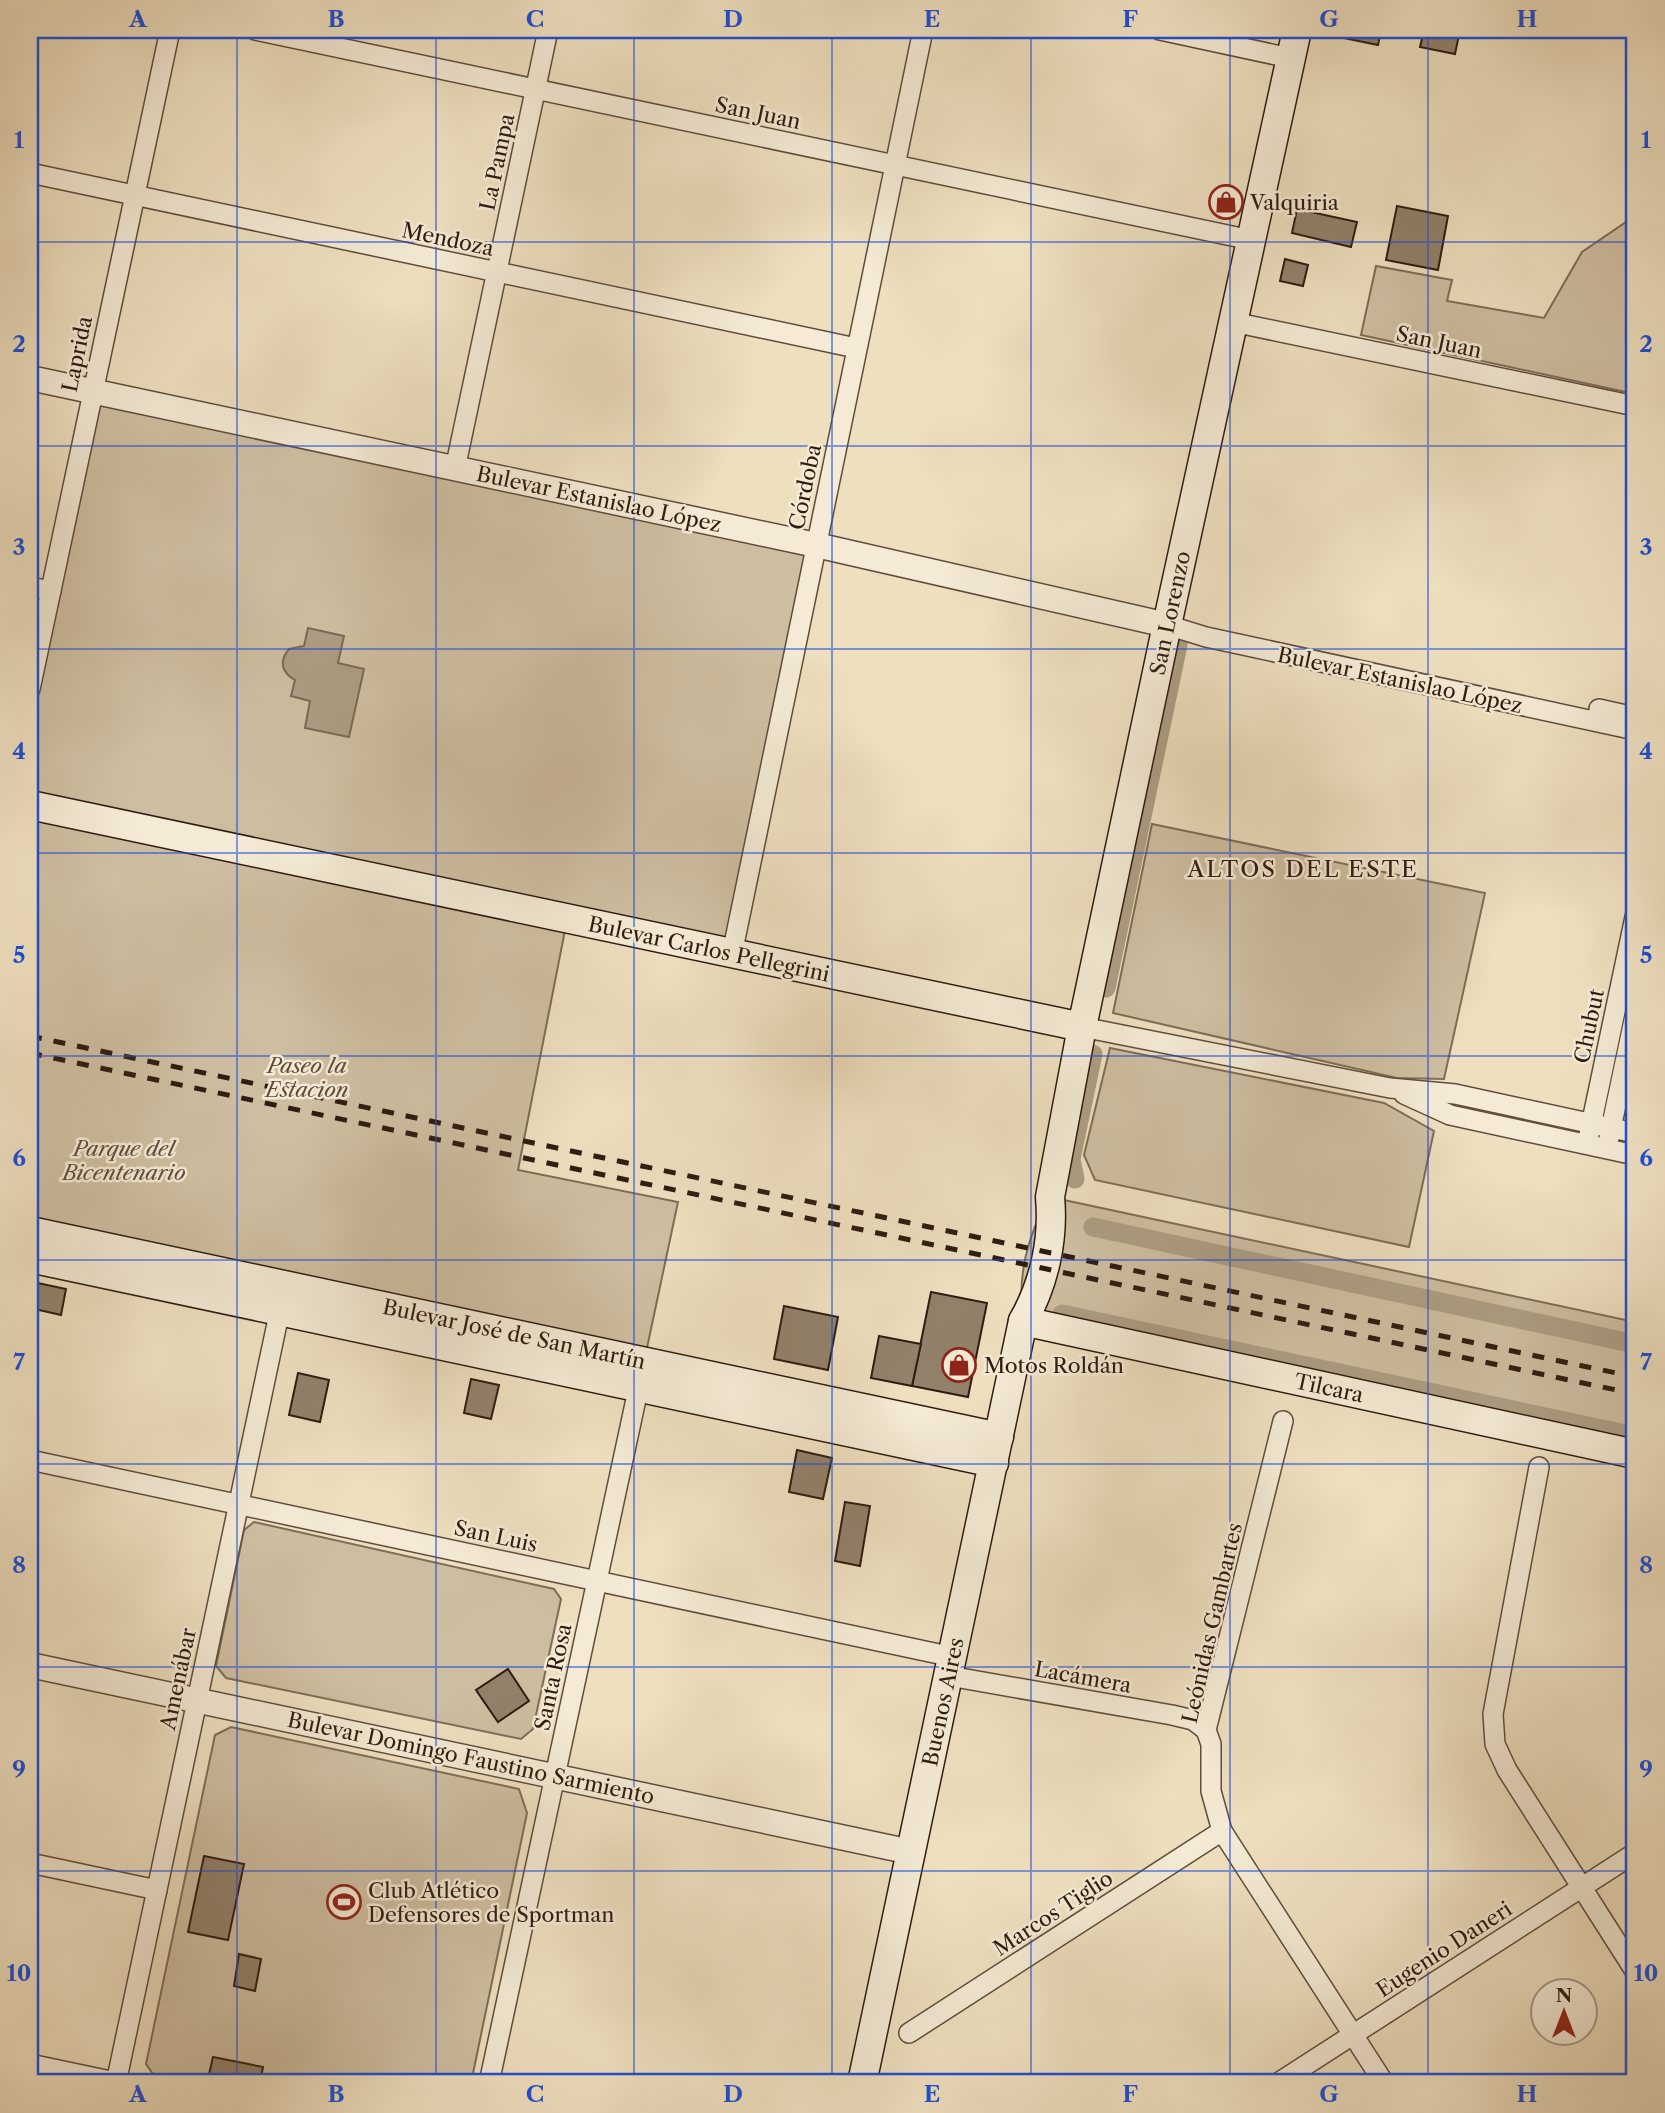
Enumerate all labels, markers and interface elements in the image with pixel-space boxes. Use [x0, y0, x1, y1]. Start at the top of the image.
text: A [128, 5, 148, 33]
text: B [327, 5, 345, 33]
text: C [526, 5, 544, 33]
text: D [723, 5, 743, 33]
text: E [924, 5, 940, 33]
text: F [1122, 5, 1138, 33]
text: G [1319, 5, 1339, 33]
text: H [1517, 5, 1538, 33]
street label: San Juan [713, 92, 803, 134]
street label: La Pampa [475, 110, 520, 213]
text: 1 [14, 126, 25, 154]
text: 1 [1641, 126, 1652, 154]
shop icon: Valquiria [1207, 183, 1245, 221]
place label: Valquiria [1249, 190, 1340, 215]
street label: Mendoza [400, 217, 497, 261]
street label: Laprida [57, 313, 97, 394]
street label: San Juan [1394, 321, 1484, 363]
text: 2 [12, 330, 26, 358]
text: 2 [1639, 330, 1653, 358]
street label: Córdoba [784, 441, 826, 532]
street label: Bulevar Estanislao López [474, 461, 724, 537]
text: 3 [13, 533, 26, 561]
text: 3 [1640, 533, 1653, 561]
street label: San Lorenzo [1145, 549, 1195, 677]
street label: Bulevar Estanislao López [1275, 642, 1525, 718]
text: 4 [12, 737, 26, 765]
text: 4 [1639, 737, 1653, 765]
district label: ALTOS DEL ESTE [1186, 855, 1419, 883]
street label: Bulevar Carlos Pellegrini [586, 911, 832, 987]
text: 5 [13, 941, 25, 969]
text: 5 [1640, 941, 1652, 969]
street label: Chubut [1569, 986, 1609, 1065]
park label: Paseo la Estacion [264, 1053, 348, 1102]
park label: Parque del Bicentenario [60, 1136, 186, 1185]
text: 6 [12, 1144, 26, 1172]
text: 6 [1639, 1144, 1653, 1172]
street label: Bulevar José de San Martín [380, 1294, 648, 1374]
shop icon: Motos Roldán [940, 1346, 978, 1384]
text: 7 [13, 1348, 25, 1376]
text: 7 [1640, 1348, 1652, 1376]
place label: Motos Roldán [984, 1353, 1124, 1378]
street label: Tilcara [1292, 1368, 1367, 1408]
street label: San Luis [452, 1515, 540, 1557]
street label: Leónidas Gambartes [1177, 1520, 1247, 1726]
text: 8 [12, 1551, 26, 1579]
text: 8 [1639, 1551, 1653, 1579]
street label: Santa Rosa [529, 1620, 577, 1733]
street label: Amenábar [155, 1626, 201, 1733]
street label: Buenos Aires [917, 1635, 969, 1769]
street label: Lacámera [1033, 1656, 1134, 1698]
street label: Bulevar Domingo Faustino Sarmiento [285, 1707, 657, 1809]
text: 9 [12, 1755, 26, 1783]
text: 9 [1639, 1755, 1653, 1783]
street label: Marcos Tiglio [989, 1865, 1117, 1961]
place label: Club Atlético Defensores de Sportman [368, 1878, 615, 1927]
sports icon: Club Atlético Defensores de Sportman [325, 1883, 363, 1921]
street label: Eugenio Daneri [1372, 1896, 1516, 2002]
text: 10 [7, 1959, 31, 1987]
text: 10 [1634, 1959, 1658, 1987]
north arrow [1528, 1976, 1598, 2046]
text: N [1556, 1984, 1572, 2007]
text: A [128, 2080, 148, 2108]
text: B [327, 2080, 345, 2108]
text: C [526, 2080, 544, 2108]
text: D [723, 2080, 743, 2108]
text: E [924, 2080, 940, 2108]
text: F [1122, 2080, 1138, 2108]
text: G [1319, 2080, 1339, 2108]
text: H [1517, 2080, 1538, 2108]

